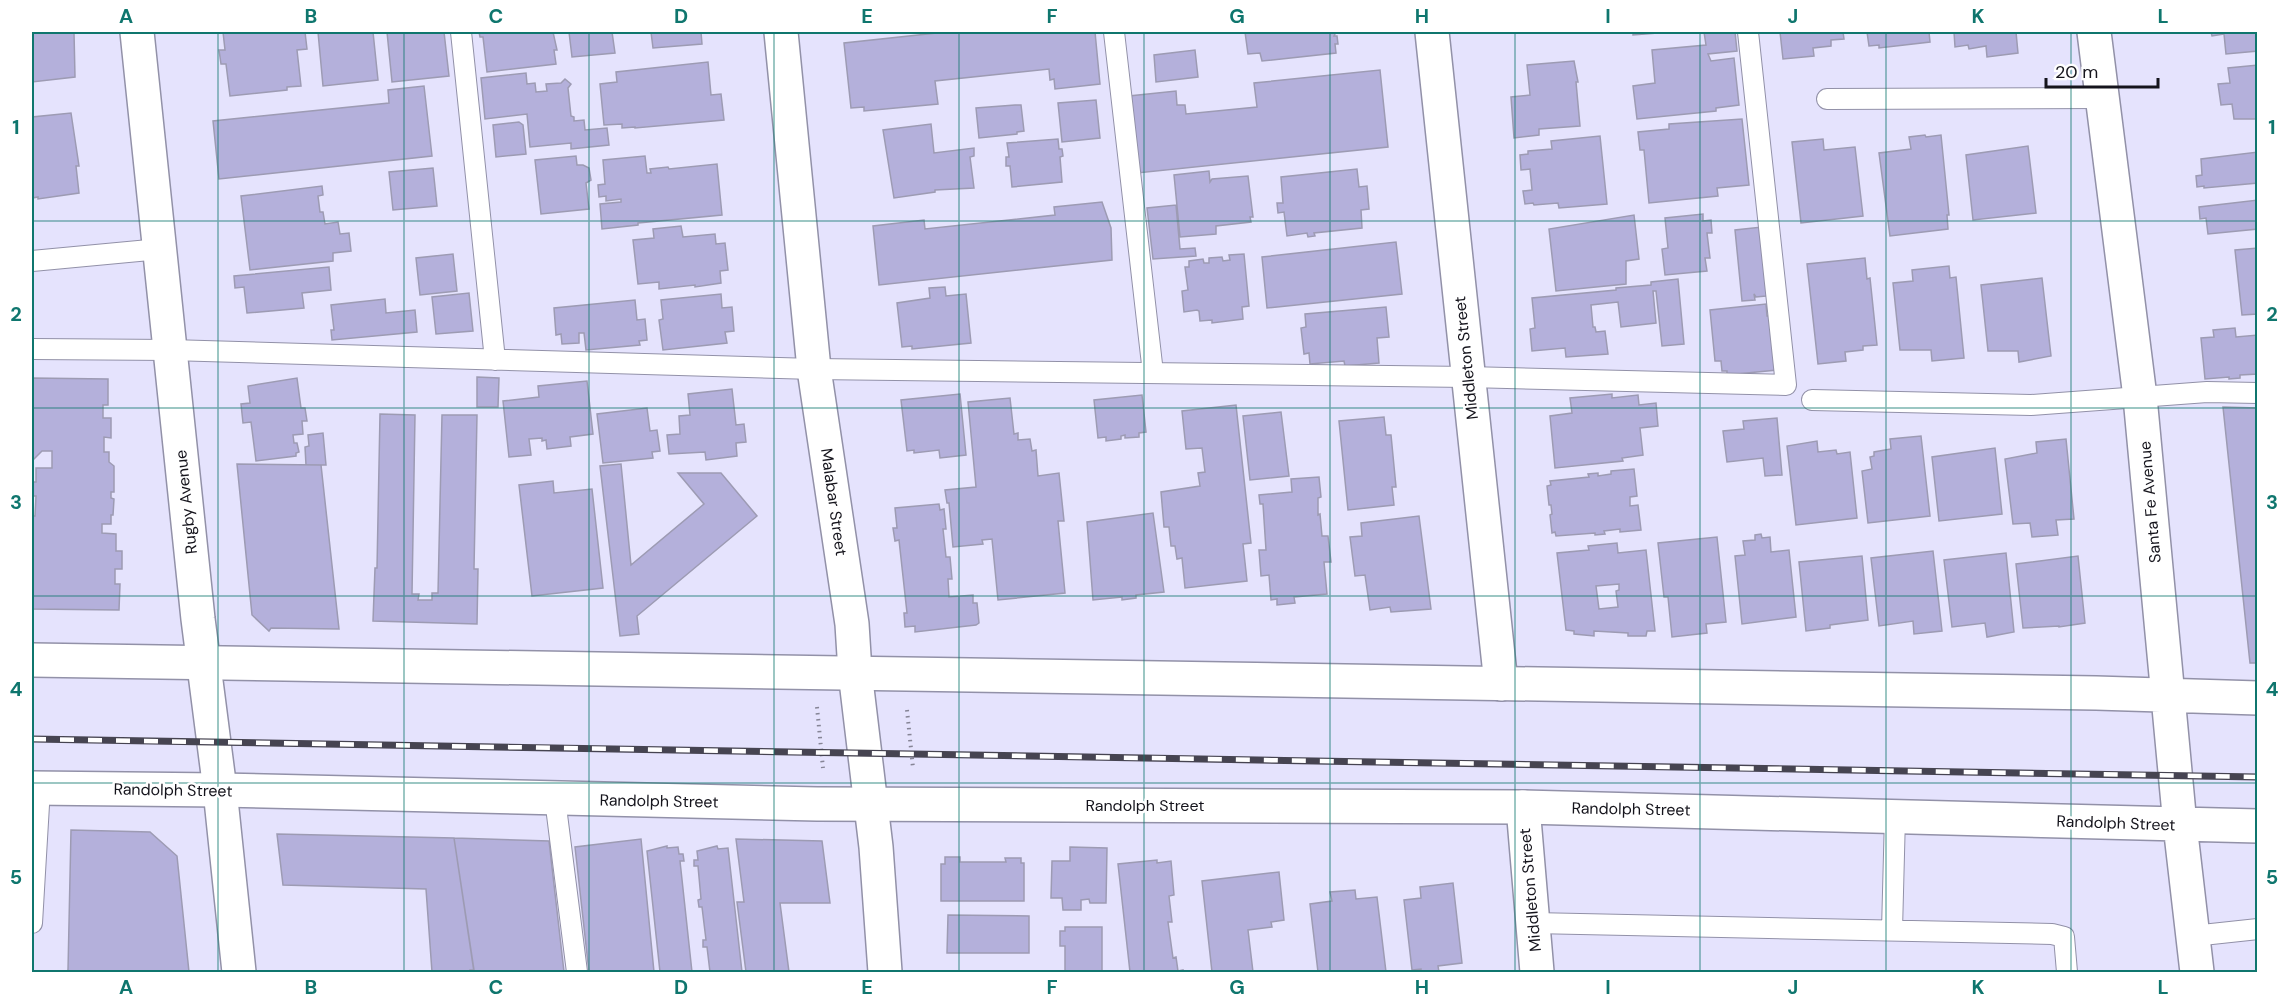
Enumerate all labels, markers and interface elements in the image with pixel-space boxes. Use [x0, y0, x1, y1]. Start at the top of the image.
text: A [119, 3, 133, 29]
text: B [305, 3, 317, 29]
text: C [489, 3, 503, 29]
text: D [674, 3, 688, 29]
text: E [861, 3, 873, 29]
text: F [1046, 3, 1058, 29]
text: G [1229, 3, 1245, 29]
text: H [1415, 3, 1429, 29]
text: I [1605, 3, 1611, 29]
text: J [1788, 3, 1798, 29]
text: K [1971, 3, 1985, 29]
text: L [2157, 3, 2169, 29]
scale bar [2046, 51, 2158, 89]
text: 20 m [2055, 60, 2098, 84]
text: 1 [12, 114, 20, 140]
text: 1 [2268, 114, 2276, 140]
street label: Middleton Street [1449, 295, 1483, 421]
text: 2 [10, 301, 22, 327]
text: 2 [2266, 301, 2278, 327]
street label: Santa Fe Avenue [2134, 440, 2166, 564]
street label: Malabar Street [816, 447, 852, 557]
street label: Rugby Avenue [170, 449, 202, 555]
text: 3 [10, 489, 22, 515]
text: 3 [2266, 489, 2278, 515]
text: 4 [10, 676, 23, 702]
text: 4 [2266, 676, 2279, 702]
street label: Randolph Street [113, 778, 233, 802]
street label: Randolph Street [599, 789, 719, 813]
street label: Randolph Street [1085, 795, 1205, 816]
street label: Randolph Street [1571, 797, 1691, 821]
street label: Randolph Street [2056, 810, 2176, 836]
street label: Middleton Street [1514, 827, 1546, 953]
text: 5 [10, 864, 22, 890]
text: 5 [2266, 864, 2278, 890]
text: A [119, 974, 133, 1000]
text: B [305, 974, 317, 1000]
text: C [489, 974, 503, 1000]
text: D [674, 974, 688, 1000]
text: E [861, 974, 873, 1000]
text: F [1046, 974, 1058, 1000]
text: G [1229, 974, 1245, 1000]
text: H [1415, 974, 1429, 1000]
text: I [1605, 974, 1611, 1000]
text: J [1788, 974, 1798, 1000]
text: K [1971, 974, 1985, 1000]
text: L [2157, 974, 2169, 1000]

